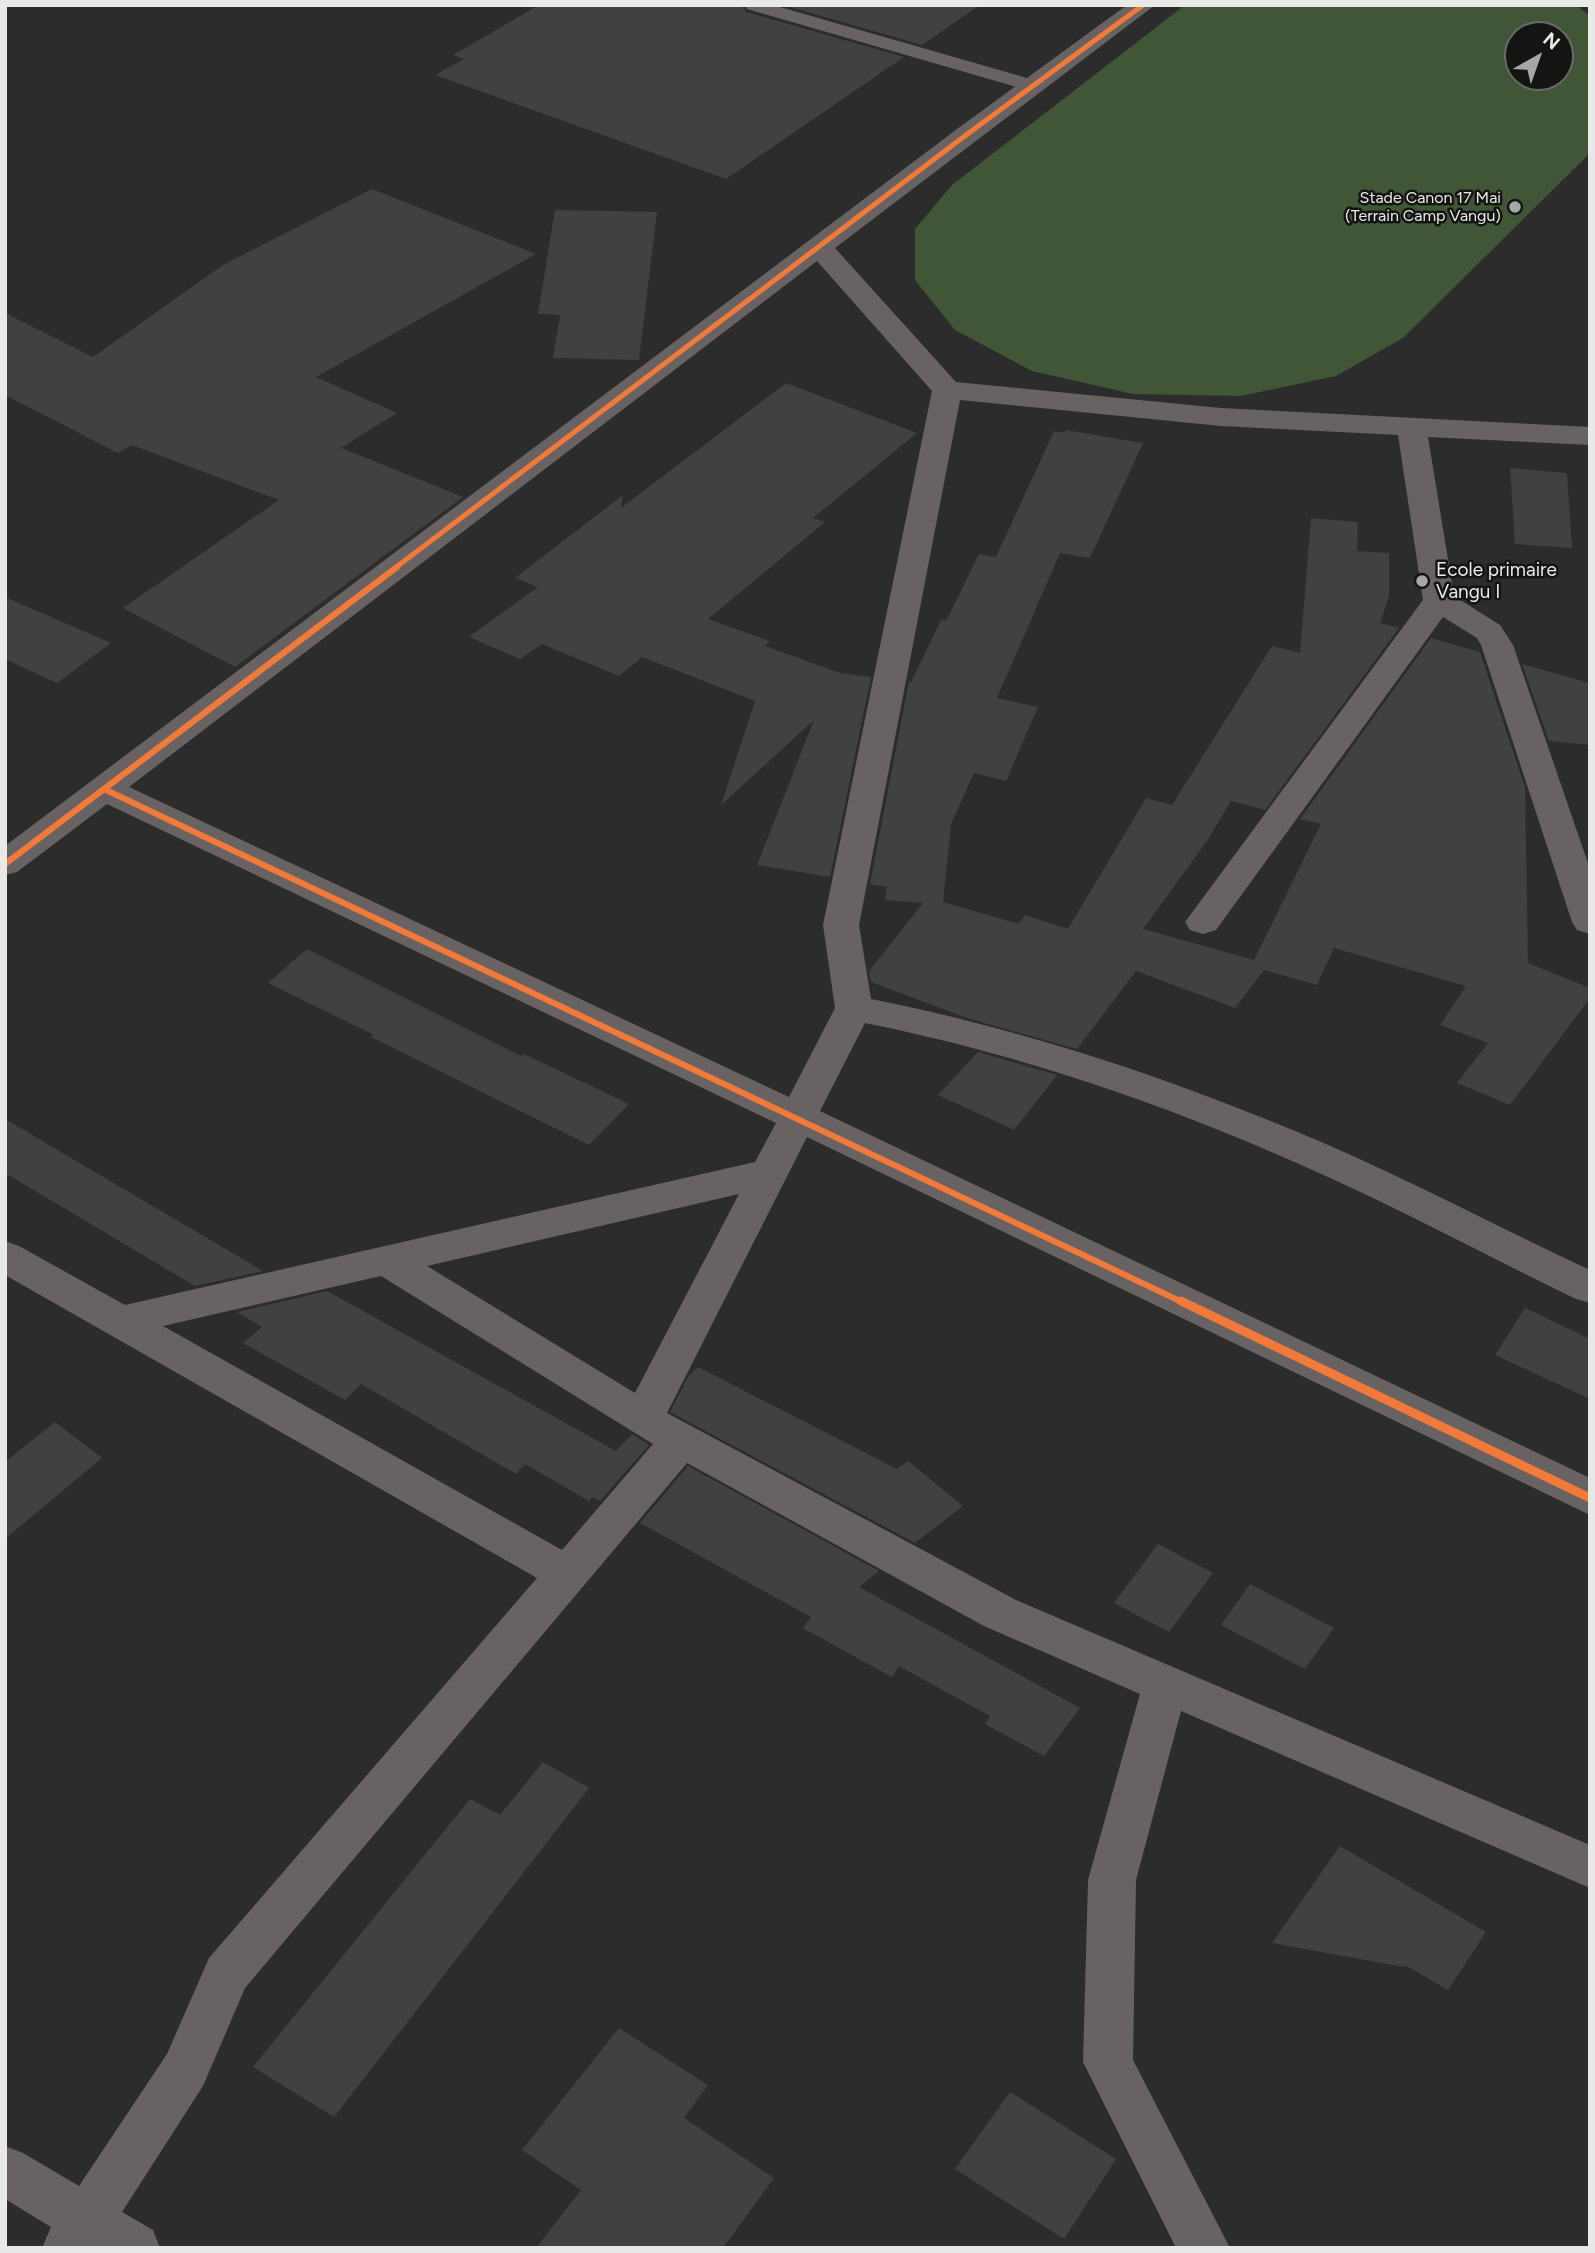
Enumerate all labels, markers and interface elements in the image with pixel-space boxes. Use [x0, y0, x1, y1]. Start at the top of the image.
north arrow [1504, 21, 1574, 91]
text: N [1539, 28, 1565, 55]
place label: Stade Canon 17 Mai (Terrain Camp Vangu) [1345, 188, 1501, 226]
marker: Stade Canon 17 Mai (Terrain Camp Vangu) [1507, 199, 1523, 215]
place label: Ecole primaire Vangu I [1436, 559, 1557, 603]
marker: Ecole primaire Vangu I [1414, 573, 1430, 589]

